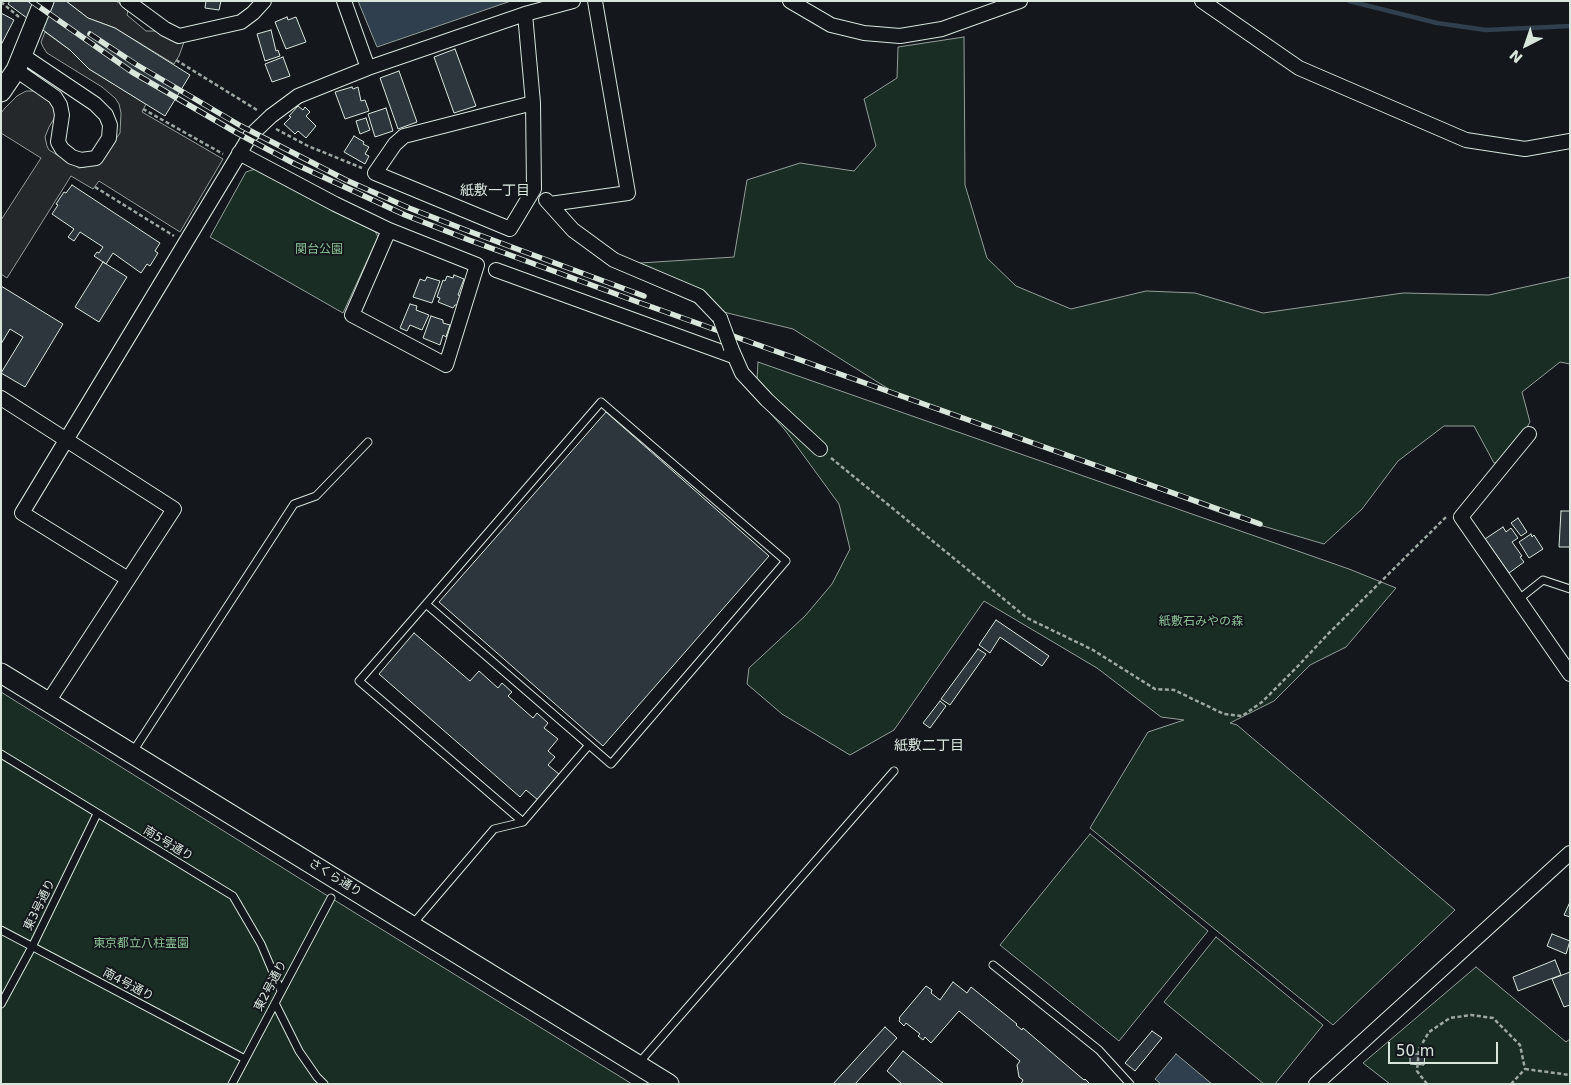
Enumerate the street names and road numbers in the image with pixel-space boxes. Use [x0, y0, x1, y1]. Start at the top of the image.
street label: 南5号通り [140, 824, 196, 864]
street label: さくら通り [306, 856, 364, 900]
street label: 東3号通り [21, 877, 59, 933]
street label: 東2号通り [252, 958, 290, 1014]
street label: 南4号通り [100, 966, 156, 1004]

